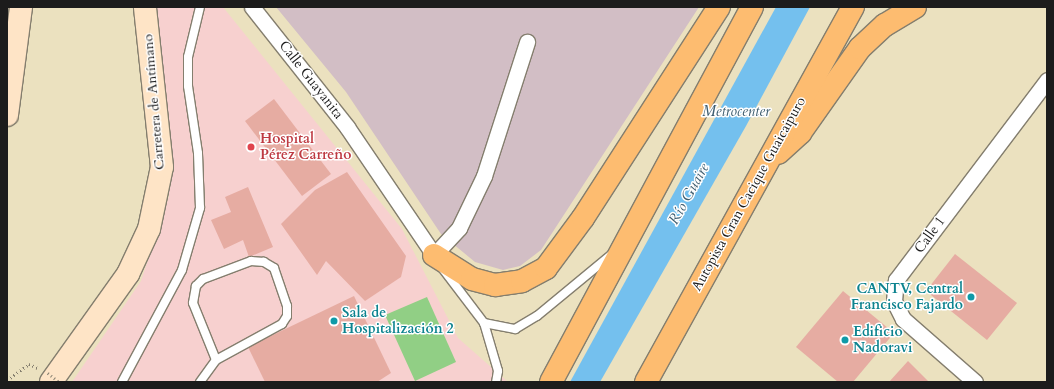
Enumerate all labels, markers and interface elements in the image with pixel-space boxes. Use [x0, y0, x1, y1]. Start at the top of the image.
street label: Carretera de Antímano [140, 33, 168, 171]
street label: Calle Guayanita [275, 38, 347, 122]
street label: Autopista Gran Cacique Guaicaipuro [689, 94, 809, 294]
water label: Metrocenter [702, 103, 770, 121]
place label: Hospital Pérez Carreño [260, 131, 351, 164]
marker: Hospital Pérez Carreño [245, 141, 257, 153]
water label: Río Guaire [665, 160, 713, 228]
street label: Calle 1 [911, 213, 949, 257]
place label: CANTV, Central Francisco Fajardo [851, 281, 963, 314]
marker: CANTV, Central Francisco Fajardo [966, 292, 976, 302]
place label: Sala de Hospitalización 2 [342, 305, 454, 338]
marker: Sala de Hospitalización 2 [329, 316, 339, 326]
place label: Edificio Nadoravi [853, 324, 912, 356]
marker: Edificio Nadoravi [840, 335, 850, 345]

